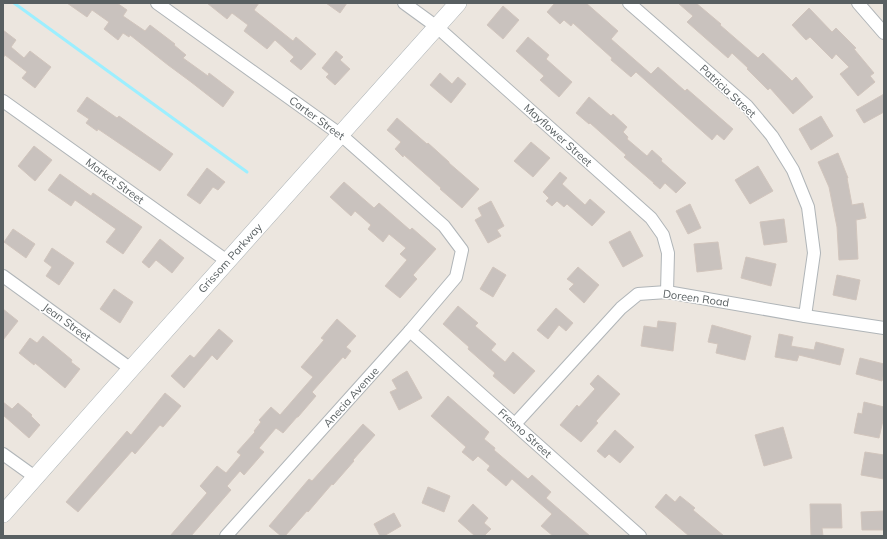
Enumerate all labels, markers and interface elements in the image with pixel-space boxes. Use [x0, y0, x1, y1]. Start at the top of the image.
street label: Patricia Street [697, 61, 759, 121]
street label: Carter Street [286, 93, 348, 143]
street label: Mayflower Street [521, 101, 595, 169]
street label: Market Street [83, 155, 147, 207]
street label: Grissom Parkway [195, 220, 265, 296]
street label: Doreen Road [662, 286, 730, 310]
street label: Jean Street [40, 300, 94, 344]
street label: Anecia Avenue [320, 364, 382, 430]
street label: Fresno Street [495, 405, 555, 461]

